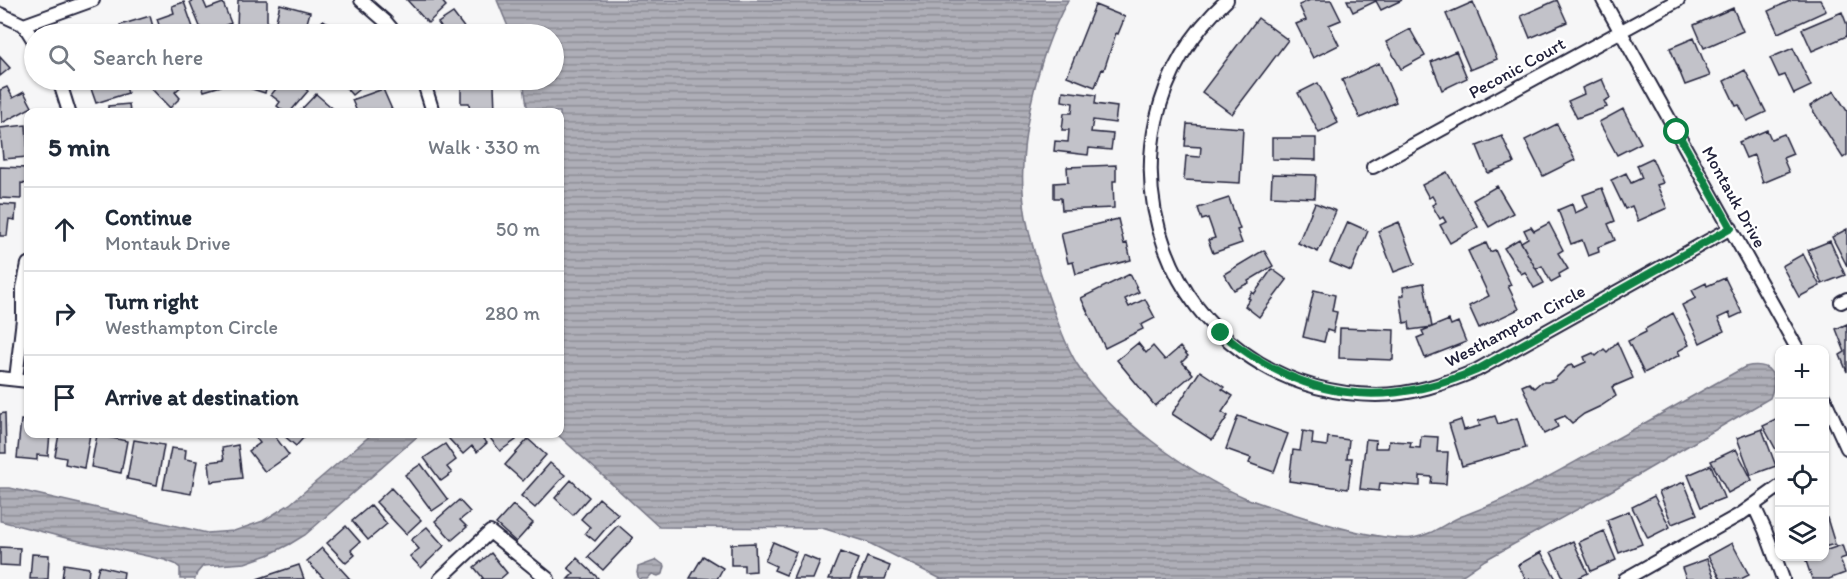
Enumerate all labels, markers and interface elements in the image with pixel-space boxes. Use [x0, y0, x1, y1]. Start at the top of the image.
search box [24, 24, 564, 90]
street label: Peconic Court [1465, 32, 1569, 104]
icon: search [45, 41, 78, 74]
text: Search here [93, 44, 203, 71]
route start [1663, 118, 1689, 144]
text: 5 min [48, 131, 110, 163]
text: Walk · 330 m [428, 135, 540, 159]
street label: Montauk Drive [1697, 142, 1771, 252]
text: Continue [105, 204, 192, 231]
icon: ahead [48, 213, 81, 246]
text: 50 m [496, 217, 540, 241]
text: Montauk Drive [105, 231, 231, 255]
street label: Westhampton Circle [1441, 280, 1589, 372]
text: Turn right [105, 288, 199, 315]
icon: right [48, 297, 81, 330]
text: 280 m [485, 301, 540, 325]
text: Westhampton Circle [105, 315, 278, 339]
route end [1207, 319, 1233, 345]
map controls [1775, 345, 1829, 561]
button: + [1775, 345, 1829, 399]
icon: arrive [48, 381, 81, 414]
text: Arrive at destination [105, 384, 299, 411]
button: − [1775, 399, 1829, 453]
button: locate [1775, 453, 1829, 507]
button: layers [1775, 507, 1829, 561]

